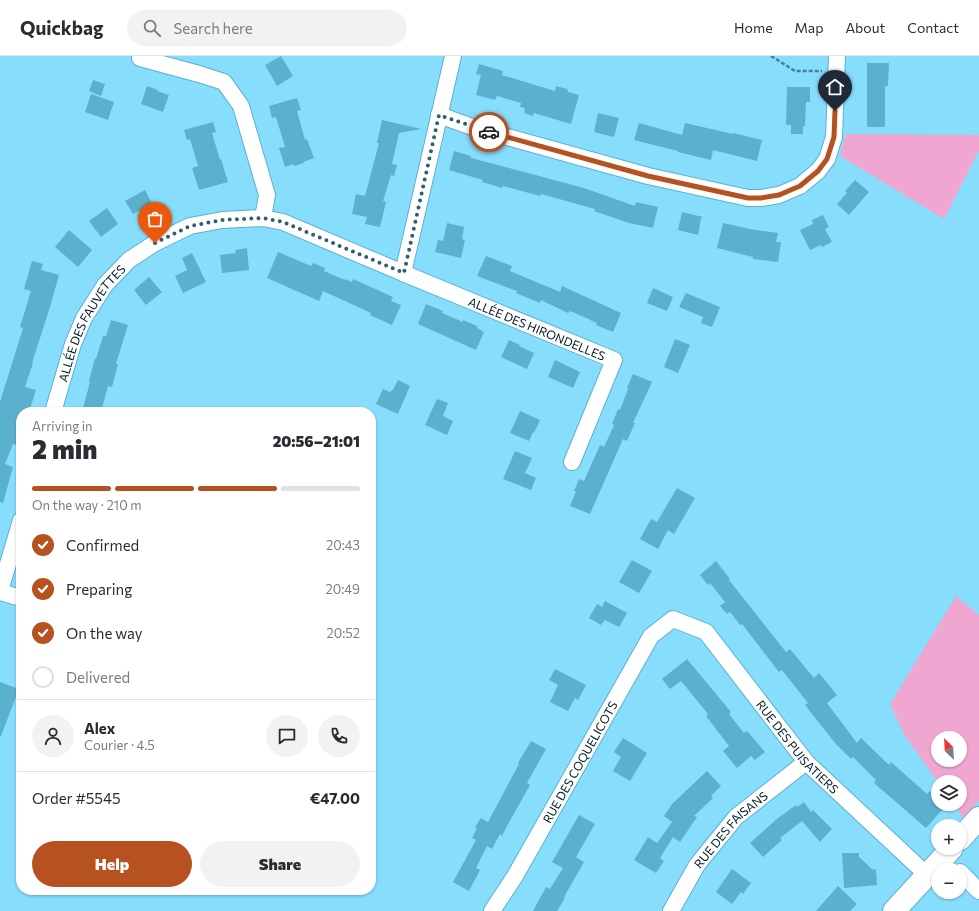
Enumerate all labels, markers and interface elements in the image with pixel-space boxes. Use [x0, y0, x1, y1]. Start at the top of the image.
search box [127, 10, 407, 46]
text: Quickbag [20, 16, 103, 39]
icon: search [141, 17, 163, 39]
text: Search here [173, 19, 253, 37]
text: Home [734, 19, 773, 36]
text: Map [795, 19, 823, 36]
text: About [845, 19, 885, 36]
text: Contact [907, 19, 959, 36]
pin [818, 70, 852, 111]
icon: home [824, 76, 846, 98]
courier [469, 112, 509, 152]
icon: car [478, 121, 500, 143]
pin [138, 202, 172, 243]
icon: bag [144, 208, 166, 230]
street label: ALLÉE DES FAUVETTES [55, 262, 128, 383]
street label: ALLÉE DES HIRONDELLES [466, 294, 608, 363]
text: Arriving in [32, 418, 92, 434]
text: 20:56–21:01 [273, 432, 360, 450]
text: 2 min [32, 433, 97, 464]
text: On the way · 210 m [32, 497, 141, 513]
icon: check [32, 534, 54, 556]
text: Confirmed [66, 536, 139, 554]
text: 20:43 [326, 537, 360, 553]
icon: check [32, 578, 54, 600]
text: Preparing [66, 580, 132, 598]
text: 20:49 [326, 581, 360, 597]
icon: check [32, 622, 54, 644]
text: On the way [66, 624, 143, 642]
text: 20:52 [327, 625, 360, 641]
text: Delivered [66, 668, 130, 686]
street label: RUE DES PUISATIERS [754, 697, 842, 796]
street label: RUE DES COQUELICOTS [540, 699, 620, 825]
button: person [32, 715, 74, 757]
button: chat [266, 715, 308, 757]
button: phone [318, 715, 360, 757]
text: Alex [84, 719, 115, 737]
north arrow [931, 731, 967, 767]
map controls [931, 731, 967, 899]
text: Courier · 4.5 [84, 737, 155, 753]
button: layers [931, 775, 967, 811]
street label: RUE DES FAISANS [691, 788, 770, 870]
text: Order #5545 [32, 789, 121, 807]
text: €47.00 [310, 789, 360, 807]
button: + [931, 819, 967, 855]
button: Help [32, 841, 192, 887]
button: Share [200, 841, 360, 887]
button: − [931, 863, 967, 899]

